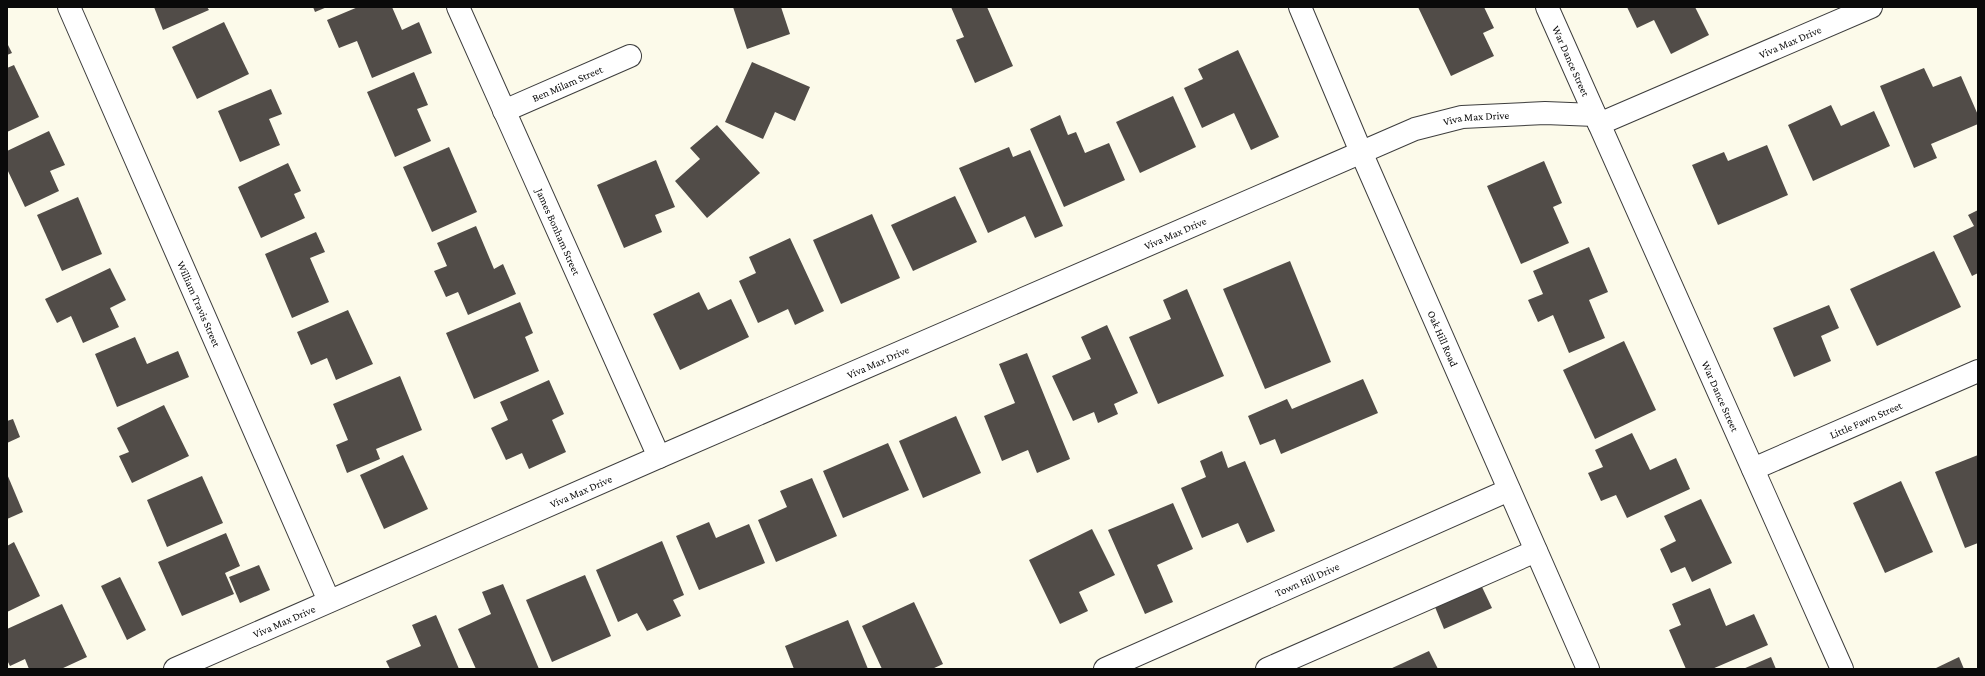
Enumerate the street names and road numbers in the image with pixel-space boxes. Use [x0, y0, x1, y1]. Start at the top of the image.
street label: Viva Max Drive [1757, 23, 1823, 60]
street label: War Dance Street [1550, 24, 1592, 98]
street label: Ben Milam Street [530, 63, 605, 104]
street label: Viva Max Drive [1442, 109, 1510, 128]
street label: James Bonham Street [532, 186, 583, 277]
street label: Viva Max Drive [1142, 214, 1208, 252]
street label: William Travis Street [175, 259, 223, 349]
street label: Oak Hill Road [1425, 309, 1461, 369]
street label: Viva Max Drive [845, 343, 911, 381]
street label: War Dance Street [1699, 359, 1742, 434]
street label: Little Fawn Street [1828, 399, 1904, 441]
street label: Viva Max Drive [548, 472, 614, 510]
street label: Town Hill Drive [1273, 560, 1341, 599]
street label: Viva Max Drive [251, 602, 317, 640]

